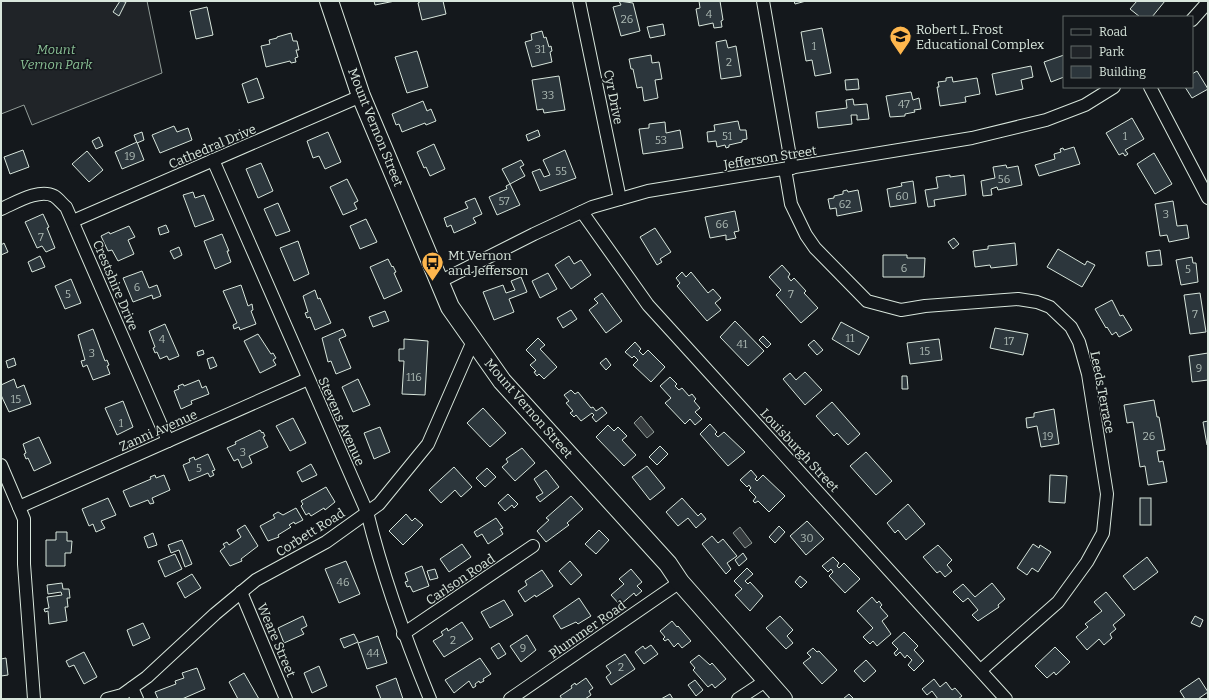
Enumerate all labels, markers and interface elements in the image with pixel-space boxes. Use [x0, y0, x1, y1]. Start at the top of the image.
house number: 4 [706, 8, 713, 21]
house number: 26 [621, 13, 633, 26]
legend [1063, 16, 1193, 88]
place label: Robert L. Frost Educational Complex [916, 22, 1044, 52]
school or university icon: Robert L. Frost Educational Complex [888, 23, 914, 56]
text: Road [1099, 25, 1127, 39]
house number: 1 [812, 40, 817, 53]
park label: Mount Vernon Park [20, 42, 93, 72]
house number: 31 [535, 43, 546, 56]
text: Park [1099, 45, 1125, 59]
house number: 2 [726, 56, 732, 69]
text: Building [1099, 65, 1146, 79]
street label: Mount Vernon Street [345, 66, 406, 189]
street label: Cyr Drive [601, 69, 626, 126]
house number: 33 [542, 89, 554, 102]
house number: 47 [898, 98, 910, 111]
street label: Cathedral Drive [166, 121, 258, 172]
house number: 51 [722, 130, 733, 143]
house number: 1 [1123, 130, 1128, 143]
house number: 53 [655, 134, 667, 147]
street label: Jefferson Street [722, 143, 818, 172]
house number: 19 [125, 150, 135, 163]
house number: 55 [555, 165, 567, 178]
house number: 56 [998, 173, 1010, 186]
house number: 60 [895, 190, 909, 203]
house number: 57 [498, 195, 510, 208]
house number: 62 [839, 198, 851, 211]
house number: 3 [1163, 208, 1169, 221]
house number: 66 [716, 218, 728, 231]
house number: 7 [38, 231, 44, 244]
street label: Crestshire Drive [90, 238, 141, 333]
place label: Mt Vernon and Jefferson [448, 248, 529, 278]
bus stop icon: Mt Vernon and Jefferson [419, 249, 445, 282]
house number: 6 [901, 262, 907, 275]
house number: 5 [1185, 263, 1191, 276]
house number: 6 [134, 281, 140, 294]
house number: 5 [65, 288, 71, 301]
house number: 7 [788, 288, 794, 301]
house number: 7 [1192, 308, 1198, 321]
house number: 11 [846, 332, 855, 345]
house number: 4 [159, 333, 166, 346]
house number: 17 [1004, 335, 1014, 348]
house number: 41 [737, 338, 748, 351]
house number: 15 [920, 345, 930, 358]
house number: 3 [89, 347, 95, 360]
street label: Leeds Terrace [1087, 350, 1118, 434]
street label: Mount Vernon Street [481, 356, 576, 461]
house number: 9 [1196, 362, 1202, 375]
house number: 116 [406, 371, 422, 384]
street label: Stevens Avenue [315, 375, 368, 468]
house number: 15 [11, 393, 21, 406]
street label: Louisburgh Street [757, 406, 842, 495]
street label: Zanni Avenue [117, 407, 200, 454]
house number: 1 [119, 417, 124, 430]
house number: 19 [1043, 430, 1053, 443]
house number: 26 [1143, 430, 1155, 443]
house number: 3 [240, 446, 246, 459]
house number: 5 [196, 462, 202, 475]
street label: Corbett Road [273, 505, 348, 560]
house number: 30 [800, 532, 814, 545]
street label: Carlson Road [423, 551, 498, 608]
house number: 46 [337, 576, 349, 589]
street label: Plummer Road [546, 597, 629, 661]
street label: Weare Street [254, 601, 299, 679]
house number: 2 [450, 634, 456, 647]
house number: 9 [520, 642, 526, 655]
house number: 44 [367, 647, 380, 660]
house number: 2 [618, 661, 624, 674]

